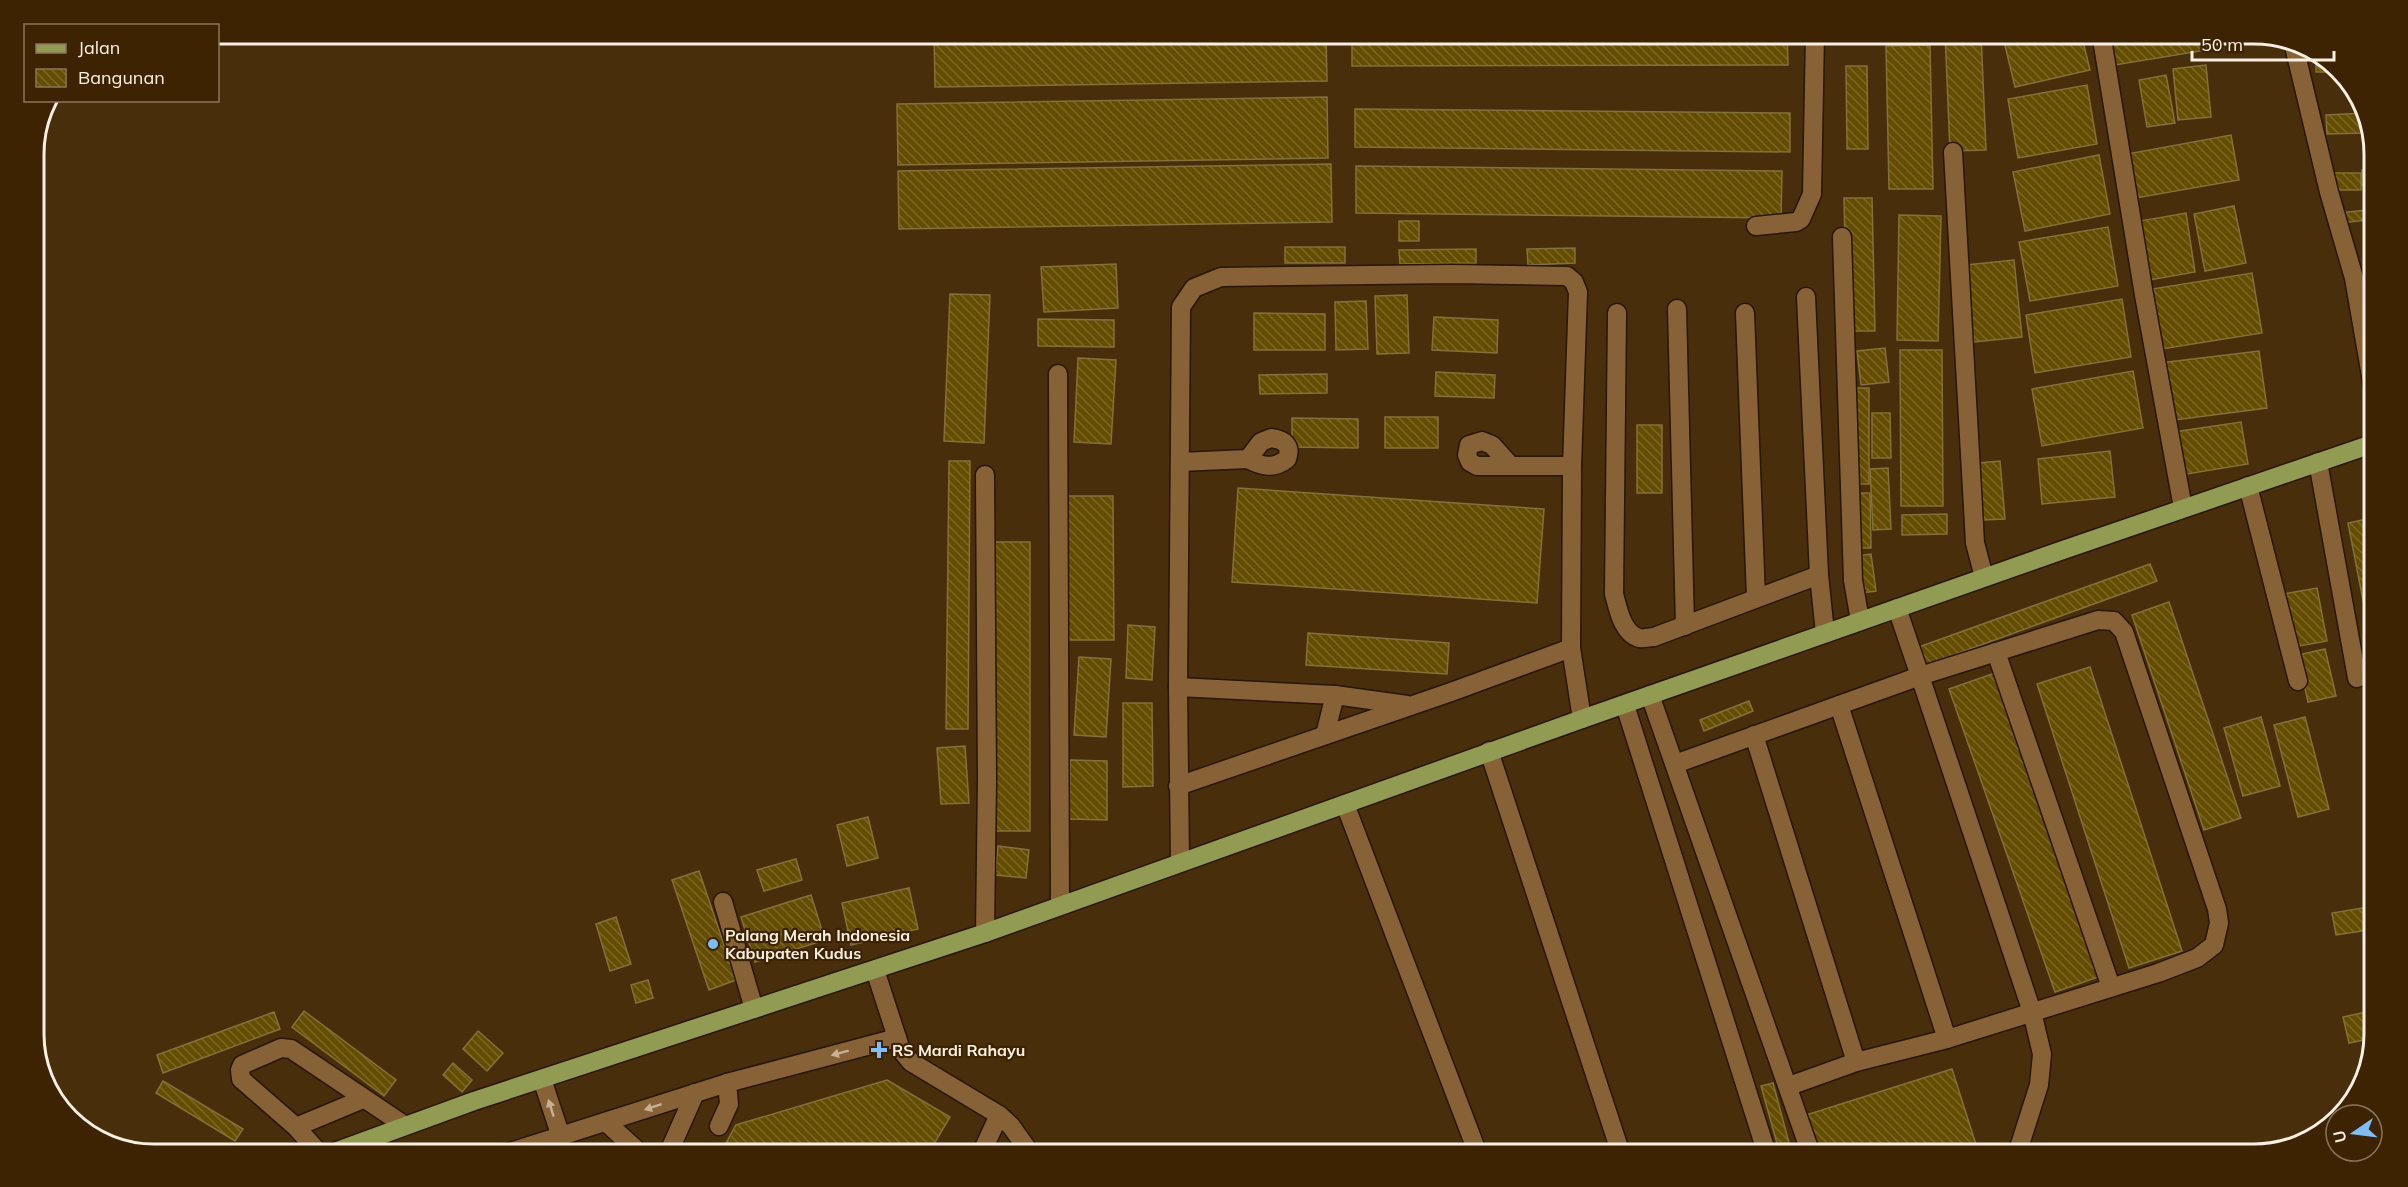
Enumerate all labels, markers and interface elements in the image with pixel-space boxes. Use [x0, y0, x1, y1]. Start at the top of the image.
legend [24, 24, 219, 102]
scale bar [2192, 24, 2334, 62]
text: 50 m [2201, 33, 2243, 56]
text: Jalan [78, 36, 120, 59]
text: Bangunan [78, 66, 165, 89]
place label: Palang Merah Indonesia Kabupaten Kudus [725, 925, 910, 963]
marker: Palang Merah Indonesia Kabupaten Kudus [706, 937, 720, 951]
place label: RS Mardi Rahayu [892, 1040, 1025, 1060]
marker: RS Mardi Rahayu [870, 1041, 888, 1059]
one-way arrow [831, 1049, 850, 1059]
one-way arrow [546, 1099, 555, 1117]
one-way arrow [644, 1103, 662, 1113]
north arrow [2324, 1103, 2384, 1163]
text: U [2328, 1128, 2351, 1145]

